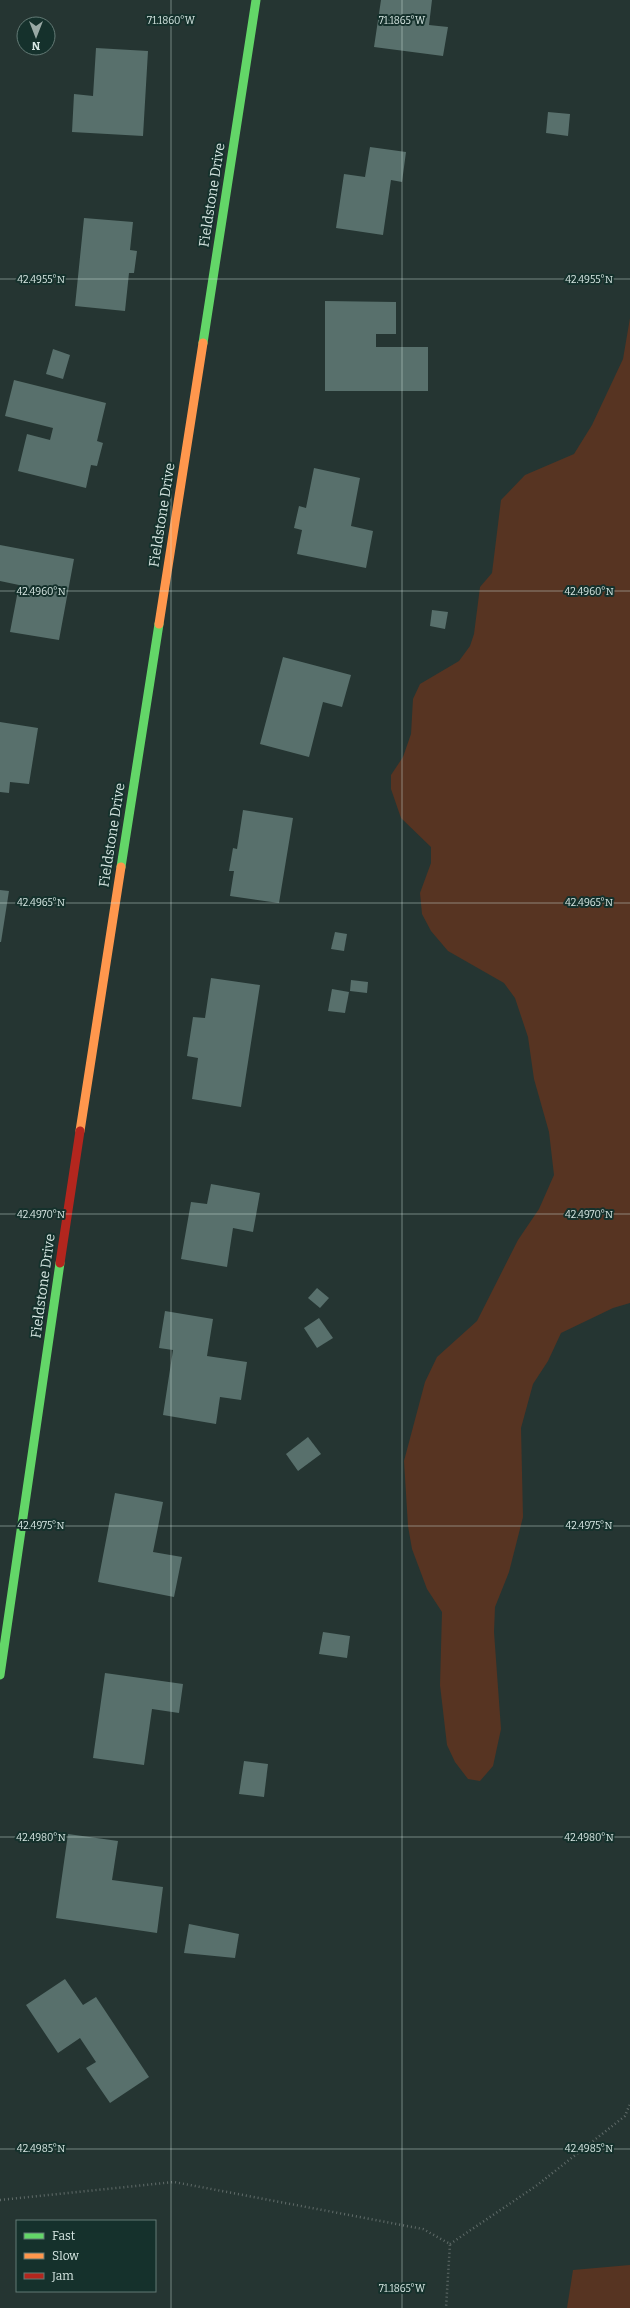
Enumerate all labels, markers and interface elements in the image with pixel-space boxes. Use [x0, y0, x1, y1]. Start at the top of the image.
text: 71.1860°W [147, 15, 196, 27]
text: 71.1865°W [379, 15, 426, 27]
north arrow [16, 16, 56, 56]
text: N [31, 39, 40, 52]
street label: Fieldstone Drive [195, 142, 229, 248]
text: 42.4955°N [17, 274, 65, 286]
text: 42.4955°N [565, 274, 613, 286]
street label: Fieldstone Drive [145, 462, 179, 568]
text: 42.4960°N [16, 586, 66, 598]
text: 42.4960°N [564, 586, 614, 598]
street label: Fieldstone Drive [95, 782, 129, 888]
text: 42.4965°N [17, 897, 65, 909]
text: 42.4965°N [565, 897, 613, 909]
text: 42.4970°N [17, 1209, 65, 1221]
text: 42.4970°N [565, 1209, 613, 1221]
street label: Fieldstone Drive [27, 1233, 59, 1339]
text: 42.4975°N [17, 1520, 65, 1532]
text: 42.4975°N [565, 1520, 613, 1532]
text: 42.4980°N [16, 1832, 66, 1844]
text: 42.4980°N [564, 1832, 614, 1844]
text: 42.4985°N [17, 2143, 65, 2155]
text: 42.4985°N [565, 2143, 613, 2155]
legend [16, 2220, 156, 2292]
text: Fast [52, 2229, 76, 2243]
text: Slow [52, 2249, 79, 2263]
text: Jam [51, 2269, 74, 2283]
text: 71.1865°W [379, 2283, 426, 2295]

